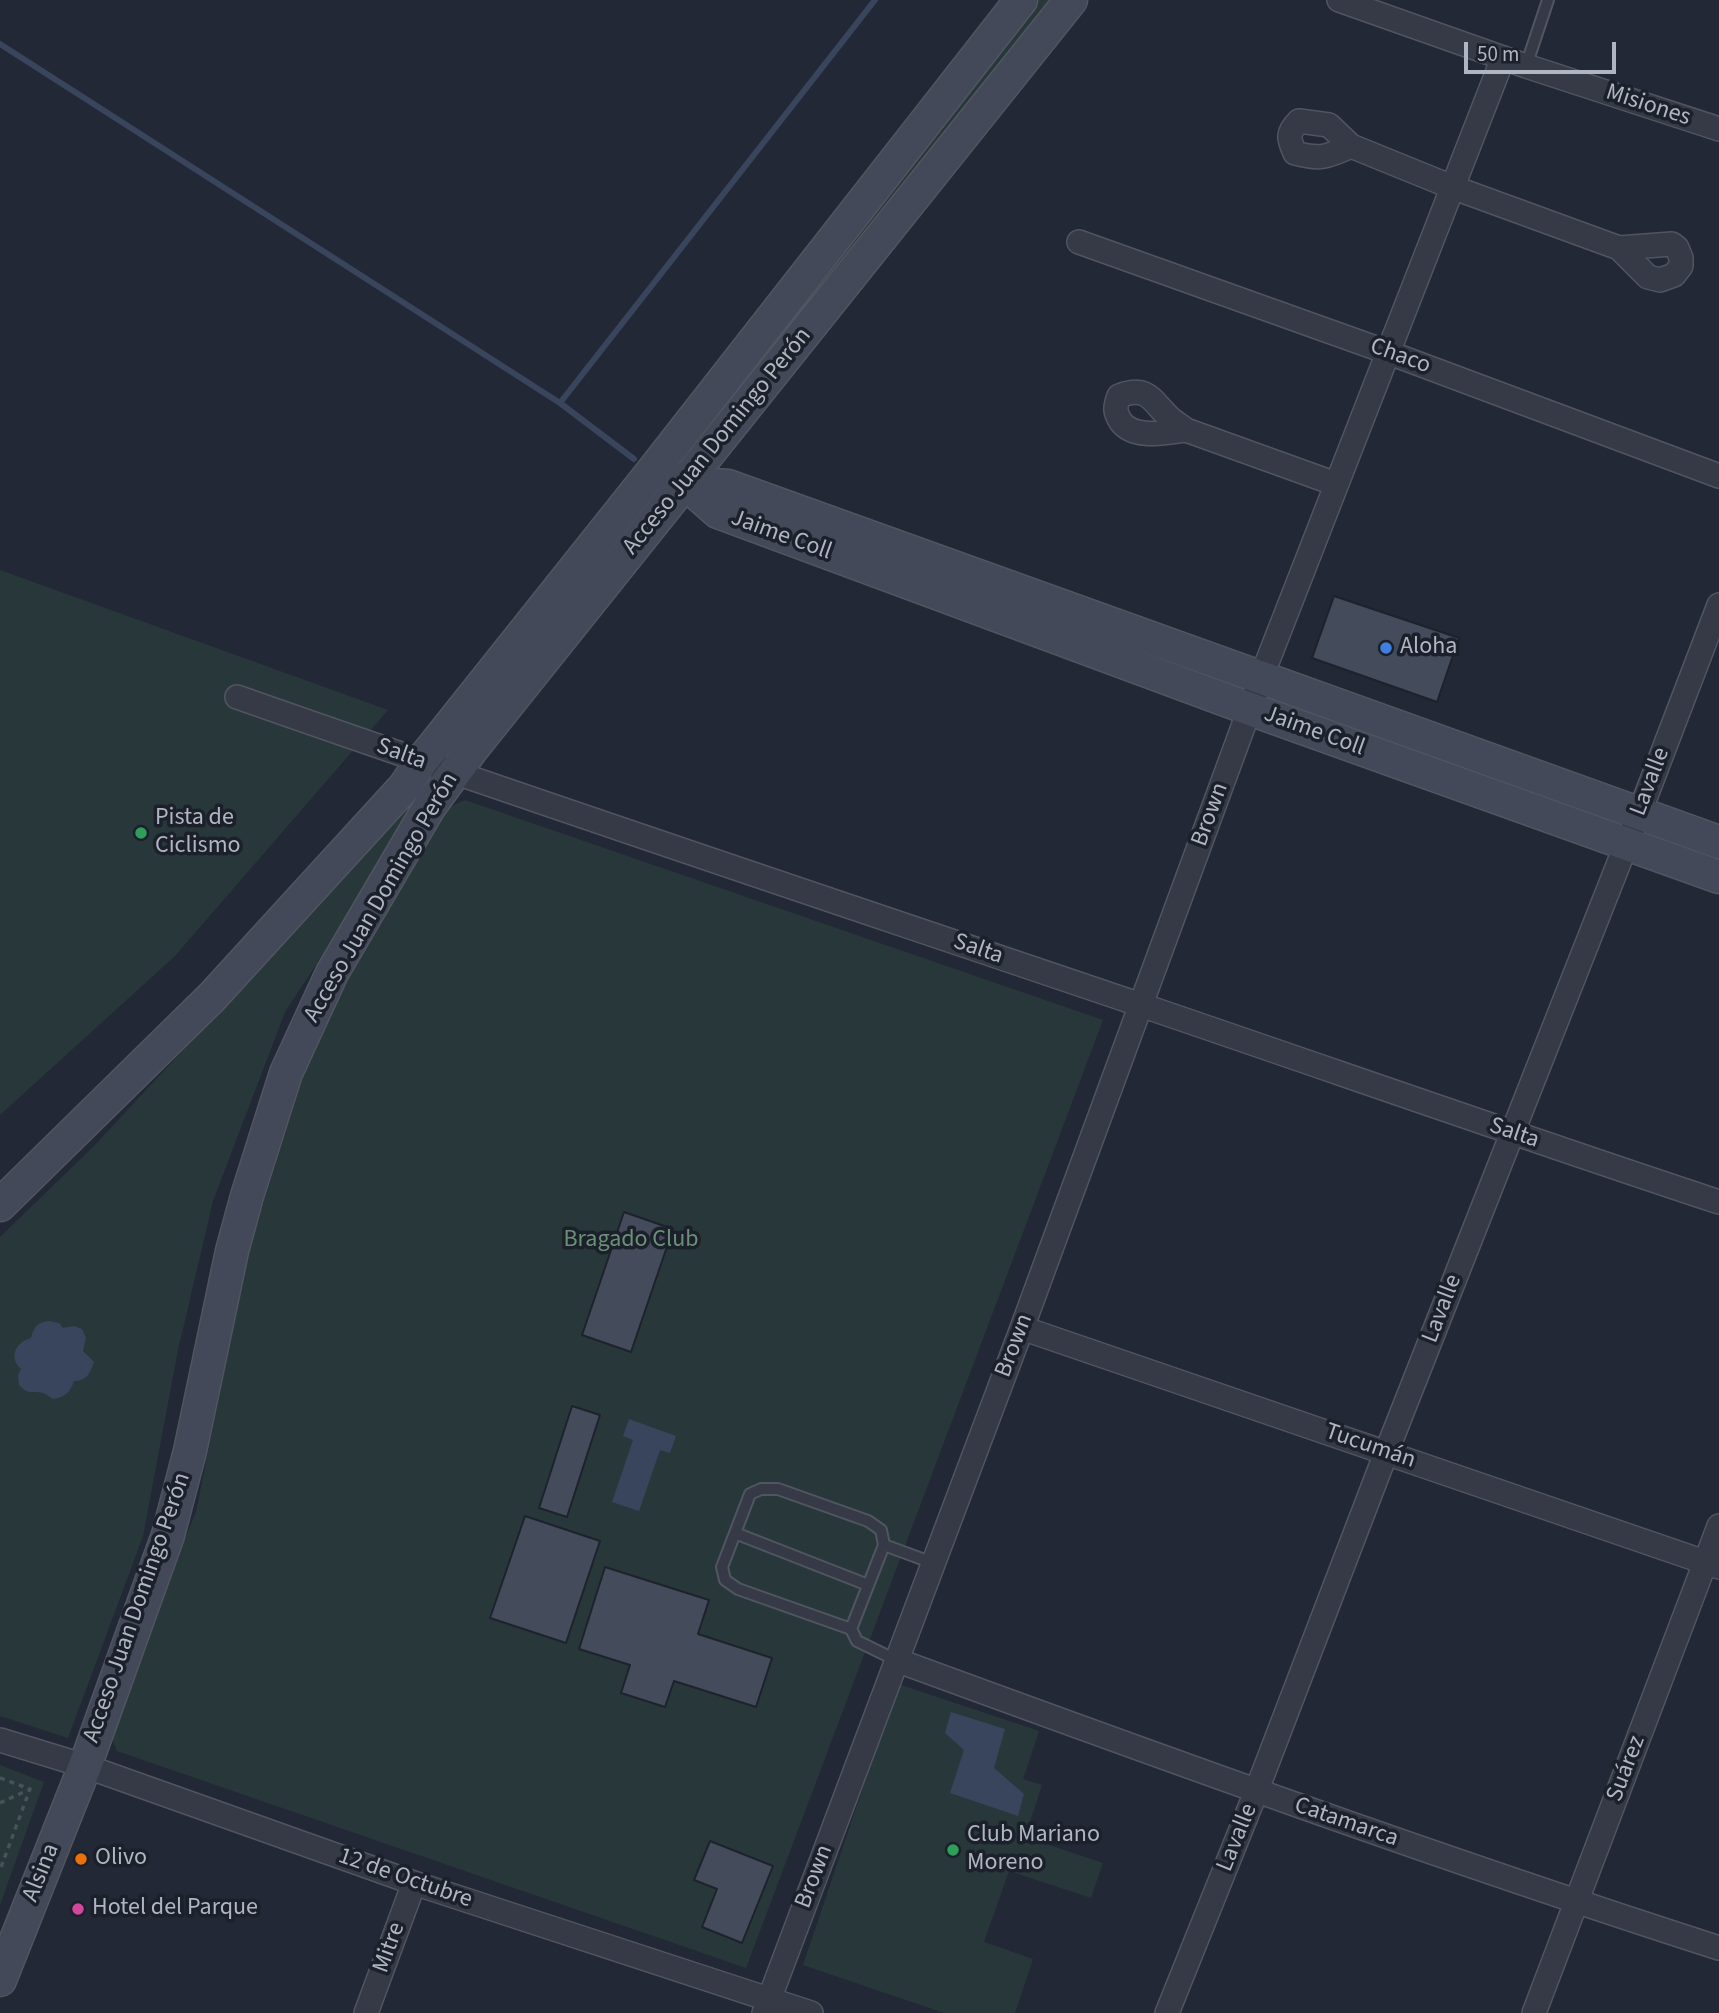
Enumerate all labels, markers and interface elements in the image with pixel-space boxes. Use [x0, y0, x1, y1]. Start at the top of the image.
scale bar [1467, 28, 1619, 72]
text: 50 m [1477, 39, 1519, 69]
street label: Misiones [1602, 79, 1694, 133]
street label: Acceso Juan Domingo Perón [618, 323, 818, 561]
street label: Chaco [1366, 333, 1434, 381]
street label: Jaime Coll [727, 505, 835, 567]
place label: Aloha [1400, 634, 1457, 662]
marker: Aloha [1378, 640, 1394, 656]
street label: Jaime Coll [1260, 701, 1368, 763]
street label: Salta [372, 733, 430, 777]
street label: Lavalle [1625, 744, 1677, 820]
street label: Acceso Juan Domingo Perón [299, 768, 465, 1028]
street label: Brown [1186, 779, 1236, 851]
place label: Pista de Ciclismo [155, 805, 241, 861]
marker: Pista de Ciclismo [133, 825, 149, 841]
street label: Salta [949, 928, 1007, 972]
street label: Salta [1485, 1112, 1543, 1156]
park label: Bragado Club [563, 1227, 699, 1255]
street label: Lavalle [1417, 1271, 1469, 1347]
street label: Brown [990, 1310, 1040, 1382]
street label: Tucumán [1321, 1418, 1419, 1476]
street label: Acceso Juan Domingo Perón [78, 1469, 198, 1747]
street label: Suárez [1601, 1732, 1653, 1806]
street label: Catamarca [1290, 1792, 1402, 1854]
street label: Lavalle [1211, 1800, 1265, 1876]
place label: Club Mariano Moreno [967, 1822, 1100, 1878]
street label: Alsina [17, 1840, 67, 1906]
street label: Brown [790, 1841, 840, 1913]
marker: Club Mariano Moreno [945, 1842, 961, 1858]
street label: 12 de Octubre [334, 1843, 476, 1915]
place label: Olivo [95, 1845, 147, 1873]
marker: Olivo [73, 1851, 89, 1867]
place label: Hotel del Parque [92, 1895, 258, 1923]
marker: Hotel del Parque [70, 1901, 86, 1917]
street label: Mitre [368, 1919, 412, 1977]

